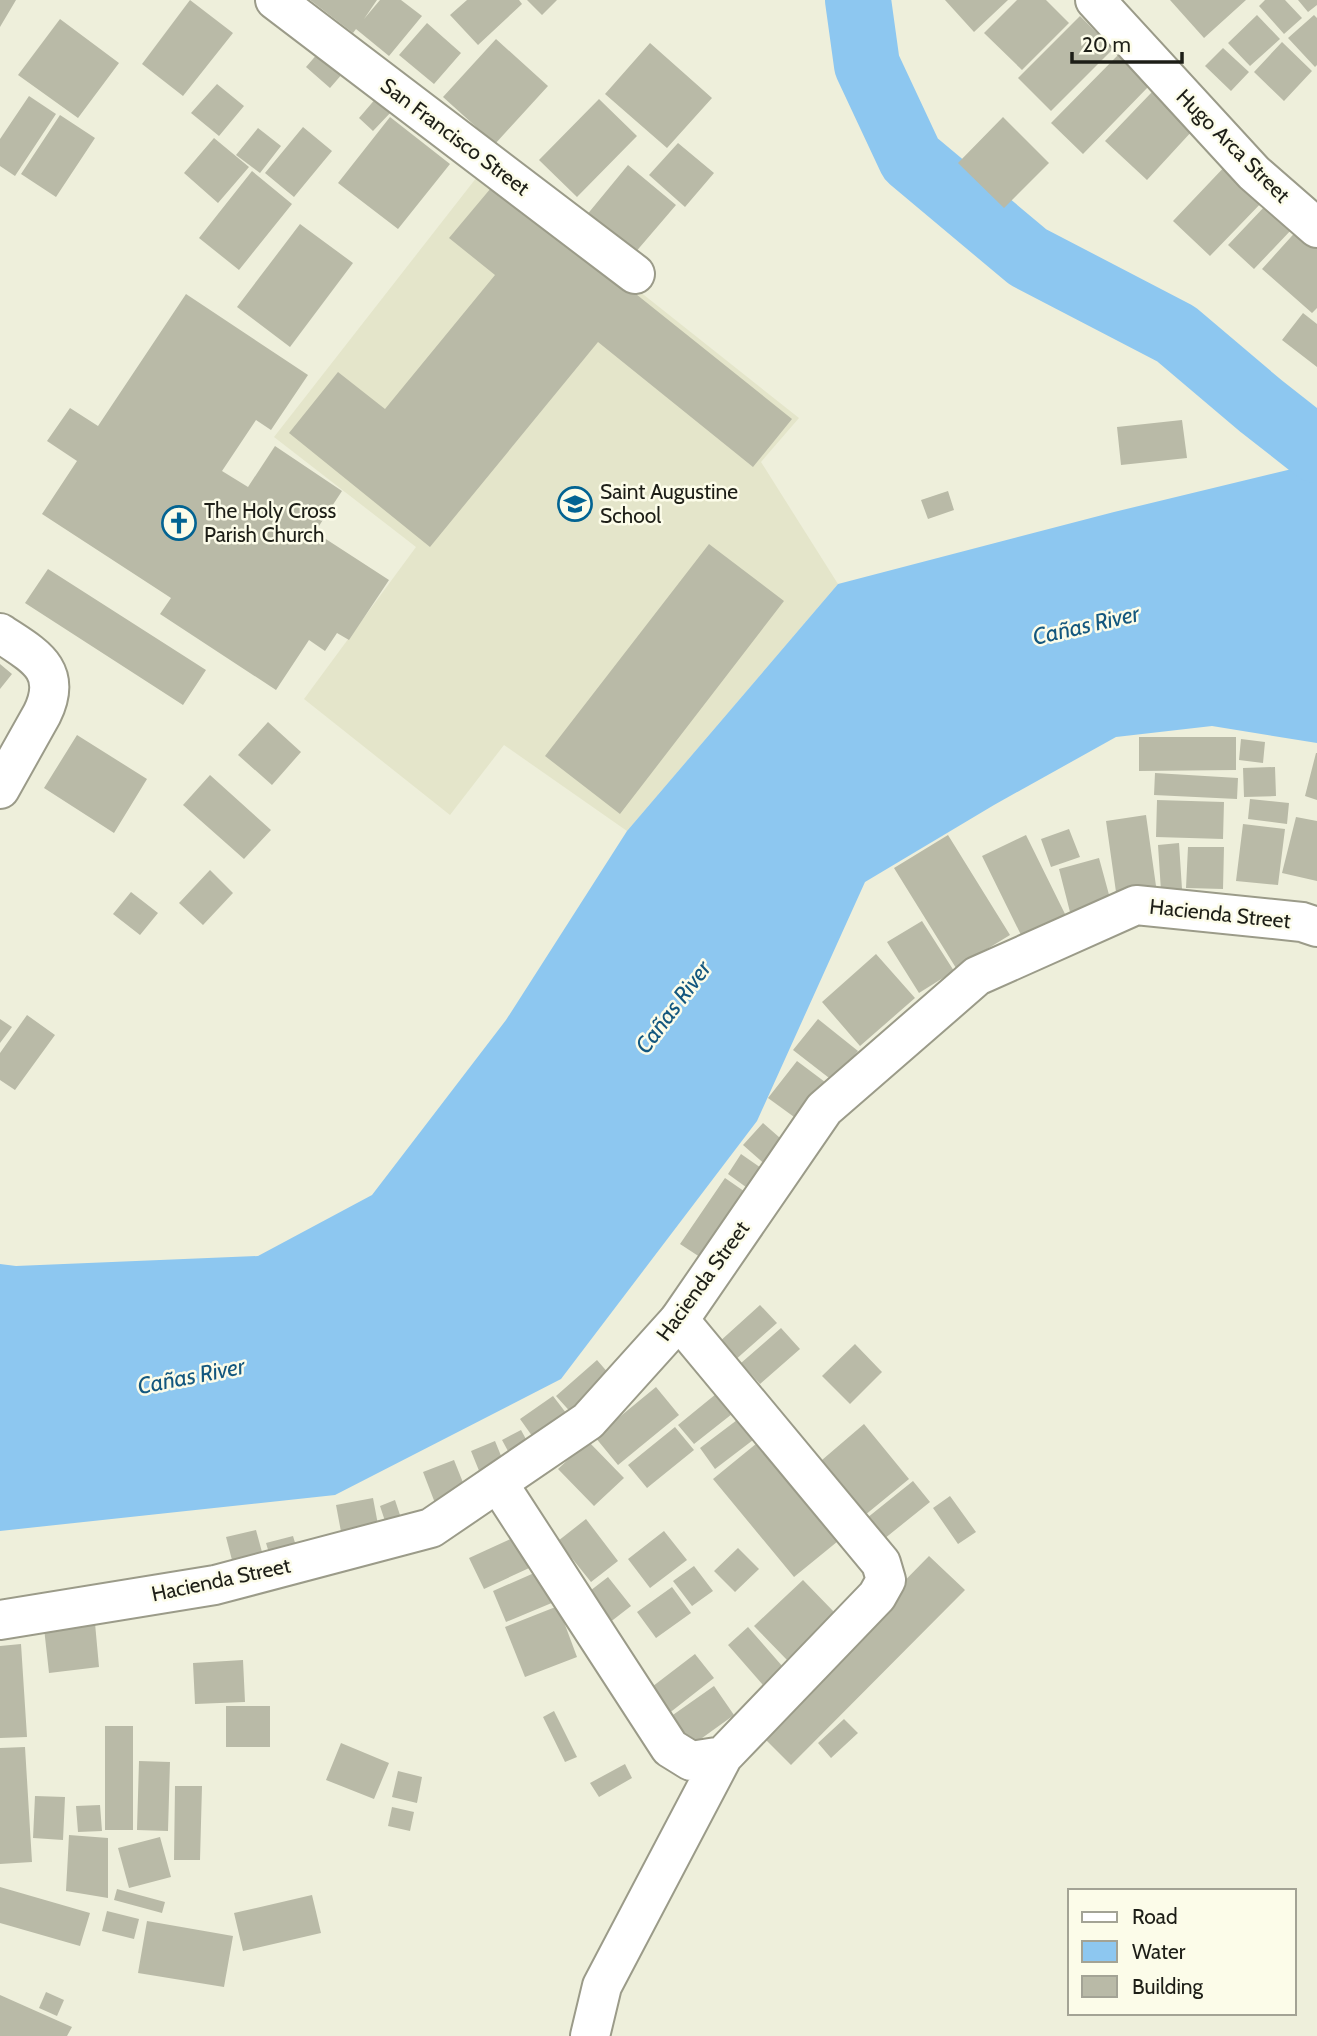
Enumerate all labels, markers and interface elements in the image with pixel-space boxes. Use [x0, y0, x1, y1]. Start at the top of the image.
scale bar [1072, 21, 1182, 65]
text: 20 m [1082, 32, 1131, 57]
street label: San Francisco Street [376, 73, 534, 201]
street label: Hugo Arca Street [1171, 84, 1295, 208]
place label: Saint Augustine School [600, 479, 738, 528]
school or university icon: Saint Augustine School [556, 485, 594, 523]
place label: The Holy Cross Parish Church [204, 498, 337, 547]
church icon: The Holy Cross Parish Church [160, 504, 198, 542]
water label: Cañas River [1030, 599, 1143, 651]
street label: Hacienda Street [1148, 894, 1292, 933]
water label: Cañas River [629, 954, 717, 1059]
street label: Hacienda Street [651, 1216, 754, 1345]
water label: Cañas River [135, 1352, 248, 1400]
street label: Hacienda Street [149, 1553, 293, 1606]
legend [1068, 1889, 1296, 2015]
text: Road [1132, 1904, 1178, 1929]
text: Water [1132, 1939, 1186, 1964]
text: Building [1132, 1974, 1204, 1999]

